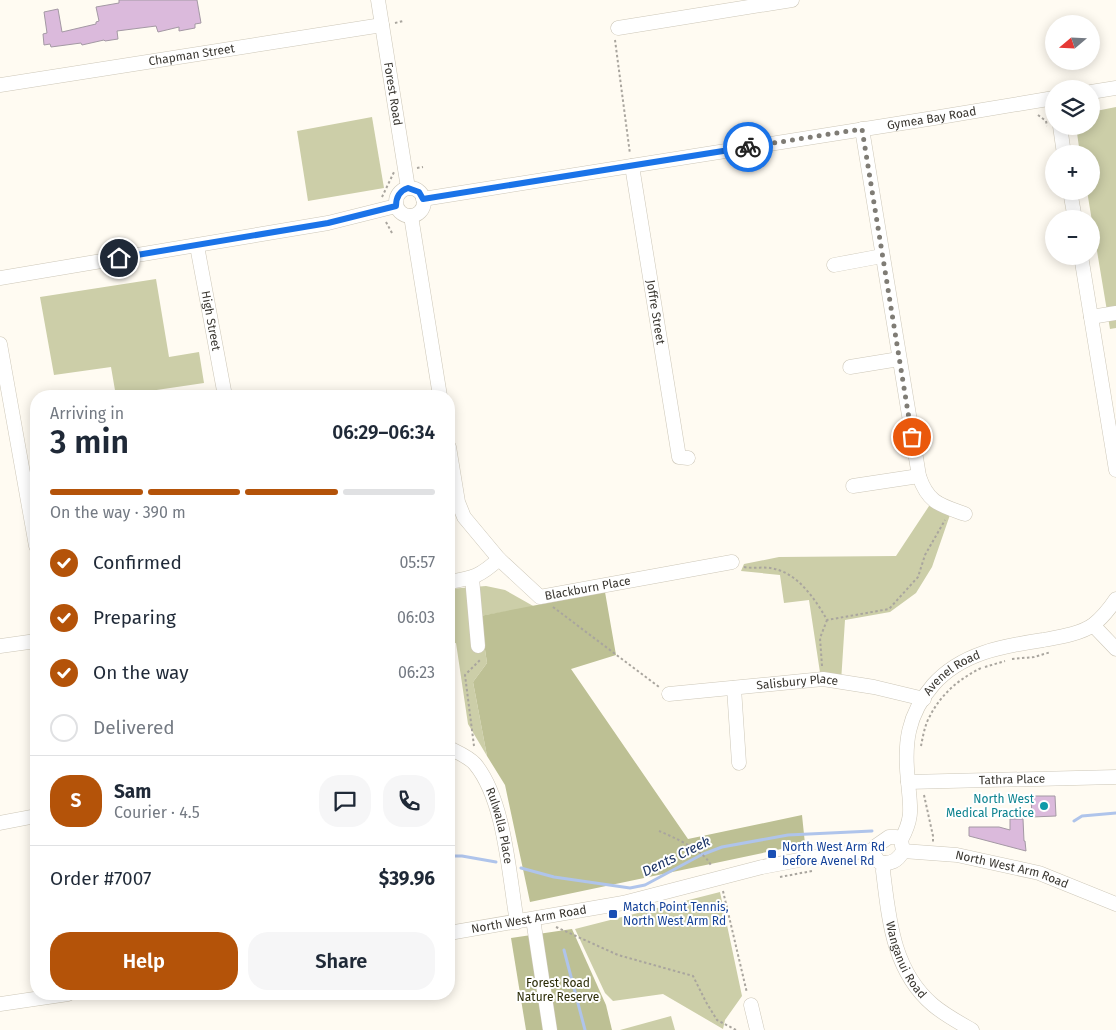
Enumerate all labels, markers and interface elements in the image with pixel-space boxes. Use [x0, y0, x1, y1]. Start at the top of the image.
north arrow [1045, 15, 1100, 70]
map controls [1045, 15, 1100, 265]
street label: Chapman Street [148, 41, 236, 69]
street label: Forest Road [381, 61, 405, 127]
button: layers [1045, 80, 1100, 135]
street label: Gymea Bay Road [886, 104, 977, 132]
courier [723, 122, 773, 172]
icon: bike [734, 133, 762, 161]
button: + [1045, 145, 1100, 200]
button: − [1045, 210, 1100, 265]
pin [98, 237, 140, 279]
icon: home [105, 244, 133, 272]
street label: Joffre Street [643, 279, 668, 346]
street label: High Street [198, 290, 224, 352]
text: Arriving in [50, 404, 124, 423]
pin [891, 416, 933, 458]
text: 06:29–06:34 [332, 421, 435, 444]
text: 3 min [50, 423, 129, 461]
icon: bag [898, 423, 926, 451]
text: On the way · 390 m [50, 503, 186, 522]
icon: check [50, 549, 78, 577]
text: Confirmed [93, 551, 182, 574]
text: 05:57 [399, 553, 435, 572]
street label: Blackburn Place [544, 574, 632, 603]
icon: check [50, 604, 78, 632]
text: Preparing [93, 606, 176, 629]
text: 06:03 [397, 608, 435, 627]
street label: Avenel Road [920, 648, 982, 698]
icon: check [50, 659, 78, 687]
text: On the way [93, 661, 189, 684]
text: 06:23 [398, 663, 435, 682]
street label: Salisbury Place [756, 672, 839, 692]
text: Delivered [93, 716, 175, 739]
street label: Tathra Place [979, 772, 1045, 787]
button: chat [319, 775, 371, 827]
button: phone [383, 775, 435, 827]
text: Sam [114, 780, 151, 803]
street label: Rulwalla Place [483, 785, 515, 865]
text: S [71, 789, 81, 812]
place label: North West Medical Practice [946, 792, 1035, 820]
marker: North West Medical Practice [1038, 800, 1050, 812]
text: Courier · 4.5 [114, 803, 200, 822]
water label: Dents Creek [639, 832, 713, 880]
place label: North West Arm Rd before Avenel Rd [782, 840, 885, 868]
marker: North West Arm Rd before Avenel Rd [766, 848, 778, 860]
street label: North West Arm Road [954, 848, 1071, 891]
text: Order #7007 [50, 867, 151, 890]
text: $39.96 [379, 867, 435, 890]
place label: Match Point Tennis, North West Arm Rd [623, 900, 729, 928]
street label: North West Arm Road [470, 902, 587, 936]
marker: Match Point Tennis, North West Arm Rd [607, 908, 619, 920]
street label: Wanganui Road [883, 920, 930, 1002]
button: Help [50, 932, 238, 990]
button: Share [248, 932, 435, 990]
park label: Forest Road Nature Reserve [517, 976, 599, 1004]

